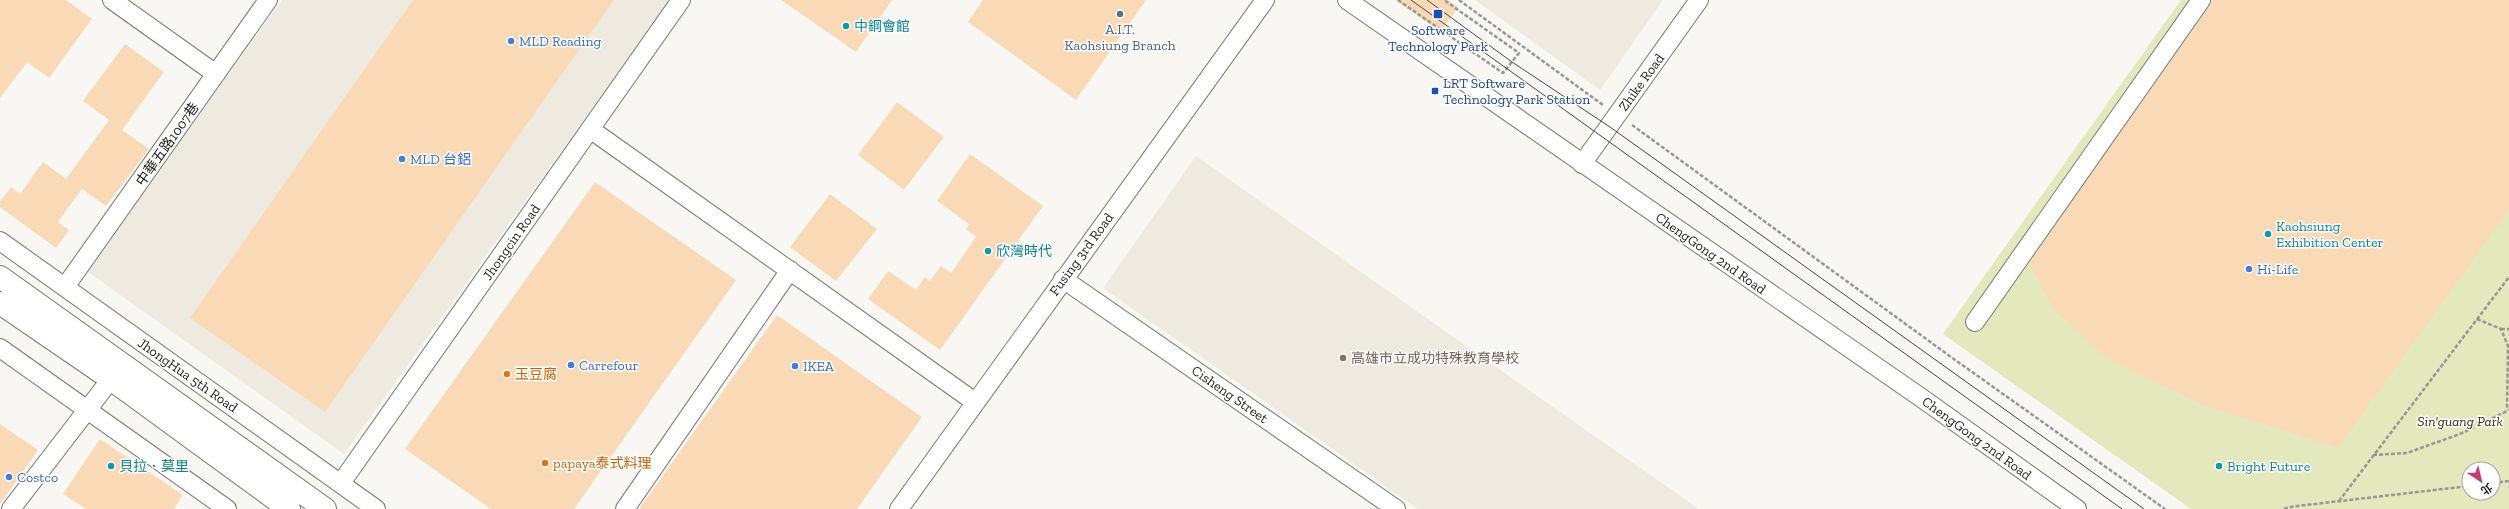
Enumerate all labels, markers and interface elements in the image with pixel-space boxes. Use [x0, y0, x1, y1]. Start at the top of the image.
marker: Software Technology Park [1432, 8, 1444, 20]
marker: A.I.T. Kaohsiung Branch [1115, 9, 1125, 19]
place label: 中鋼會館 [854, 18, 910, 35]
marker: 中鋼會館 [841, 21, 851, 31]
place label: A.I.T. Kaohsiung Branch [1065, 21, 1176, 54]
place label: Software Technology Park [1388, 22, 1489, 55]
place label: MLD Reading [519, 33, 601, 50]
marker: MLD Reading [506, 36, 516, 46]
street label: Zhike Road [1615, 50, 1668, 114]
place label: LRT Software Technology Park Station [1443, 75, 1590, 108]
marker: LRT Software Technology Park Station [1430, 86, 1440, 96]
street label: 中華五路1007巷 [132, 99, 203, 189]
place label: MLD 台鋁 [410, 151, 471, 168]
marker: MLD 台鋁 [397, 154, 407, 164]
street label: Jhongcin Road [479, 201, 544, 284]
street label: Fusing 3rd Road [1046, 209, 1117, 299]
street label: ChengGong 2nd Road [1652, 209, 1770, 298]
place label: Kaohsiung Exhibition Center [2276, 218, 2383, 251]
marker: Kaohsiung Exhibition Center [2263, 229, 2273, 239]
place label: 欣灣時代 [996, 243, 1052, 260]
marker: 欣灣時代 [983, 246, 993, 256]
place label: Hi-Life [2257, 261, 2299, 278]
marker: Hi-Life [2244, 264, 2254, 274]
street label: JhongHua 5th Road [134, 335, 241, 416]
place label: 高雄市立成功特殊教育學校 [1351, 350, 1519, 367]
marker: 高雄市立成功特殊教育學校 [1338, 353, 1348, 363]
place label: Carrefour [579, 357, 639, 374]
place label: IKEA [803, 358, 835, 375]
marker: Carrefour [566, 360, 576, 370]
marker: IKEA [790, 361, 800, 371]
street label: Cisheng Street [1188, 362, 1272, 427]
place label: 玉豆腐 [515, 366, 557, 383]
marker: 玉豆腐 [502, 369, 512, 379]
street label: ChengGong 2nd Road [1919, 393, 2035, 484]
park label: Sin'guang Park [2417, 413, 2503, 430]
place label: papaya泰式料理 [553, 455, 652, 472]
place label: 貝拉．莫里 [119, 458, 189, 475]
marker: papaya泰式料理 [540, 458, 550, 468]
place label: Bright Future [2227, 458, 2311, 475]
marker: 貝拉．莫里 [106, 461, 116, 471]
marker: Bright Future [2214, 461, 2224, 471]
north arrow [2461, 461, 2501, 501]
place label: Costco [17, 469, 58, 486]
marker: Costco [4, 472, 14, 482]
text: 北 [2478, 480, 2495, 497]

